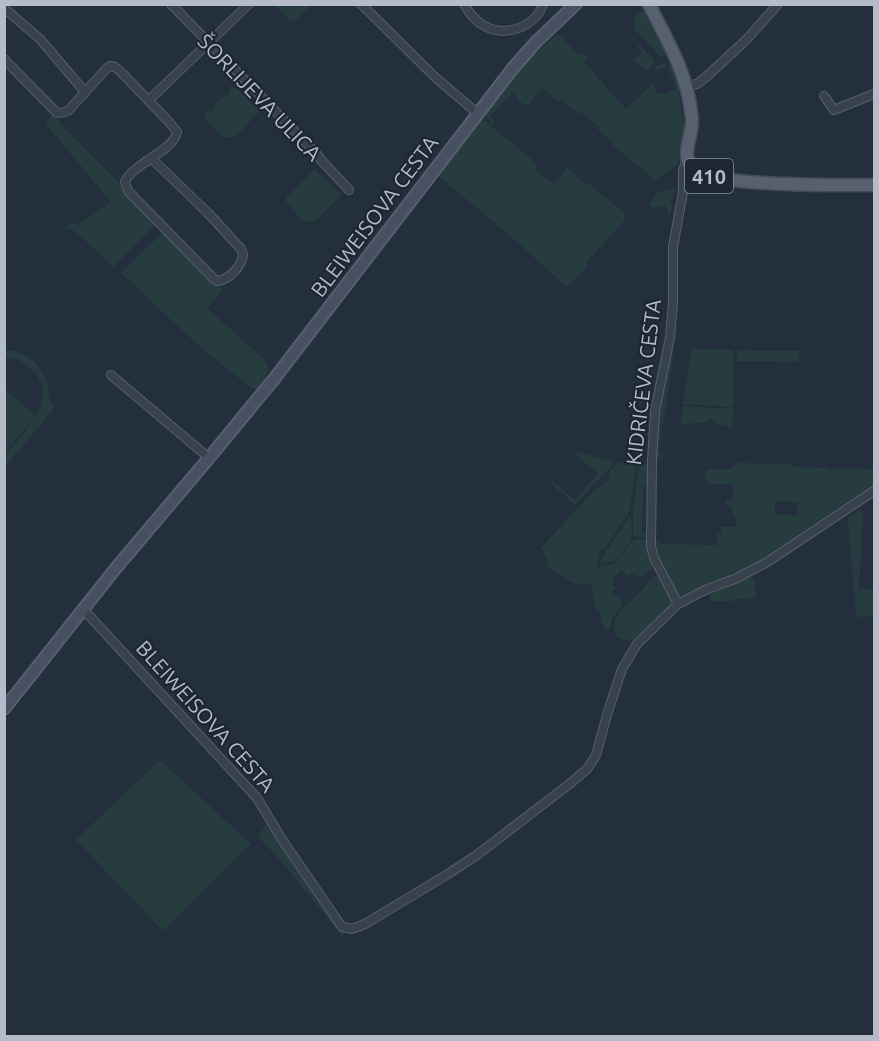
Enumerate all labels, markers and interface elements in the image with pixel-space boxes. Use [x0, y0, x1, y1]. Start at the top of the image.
street label: ŠORLIJEVA ULICA [193, 29, 327, 166]
street label: BLEIWEISOVA CESTA [306, 131, 443, 301]
road number: 410 [685, 159, 733, 193]
street label: KIDRIČEVA CESTA [621, 297, 665, 466]
street label: BLEIWEISOVA CESTA [132, 635, 280, 797]

